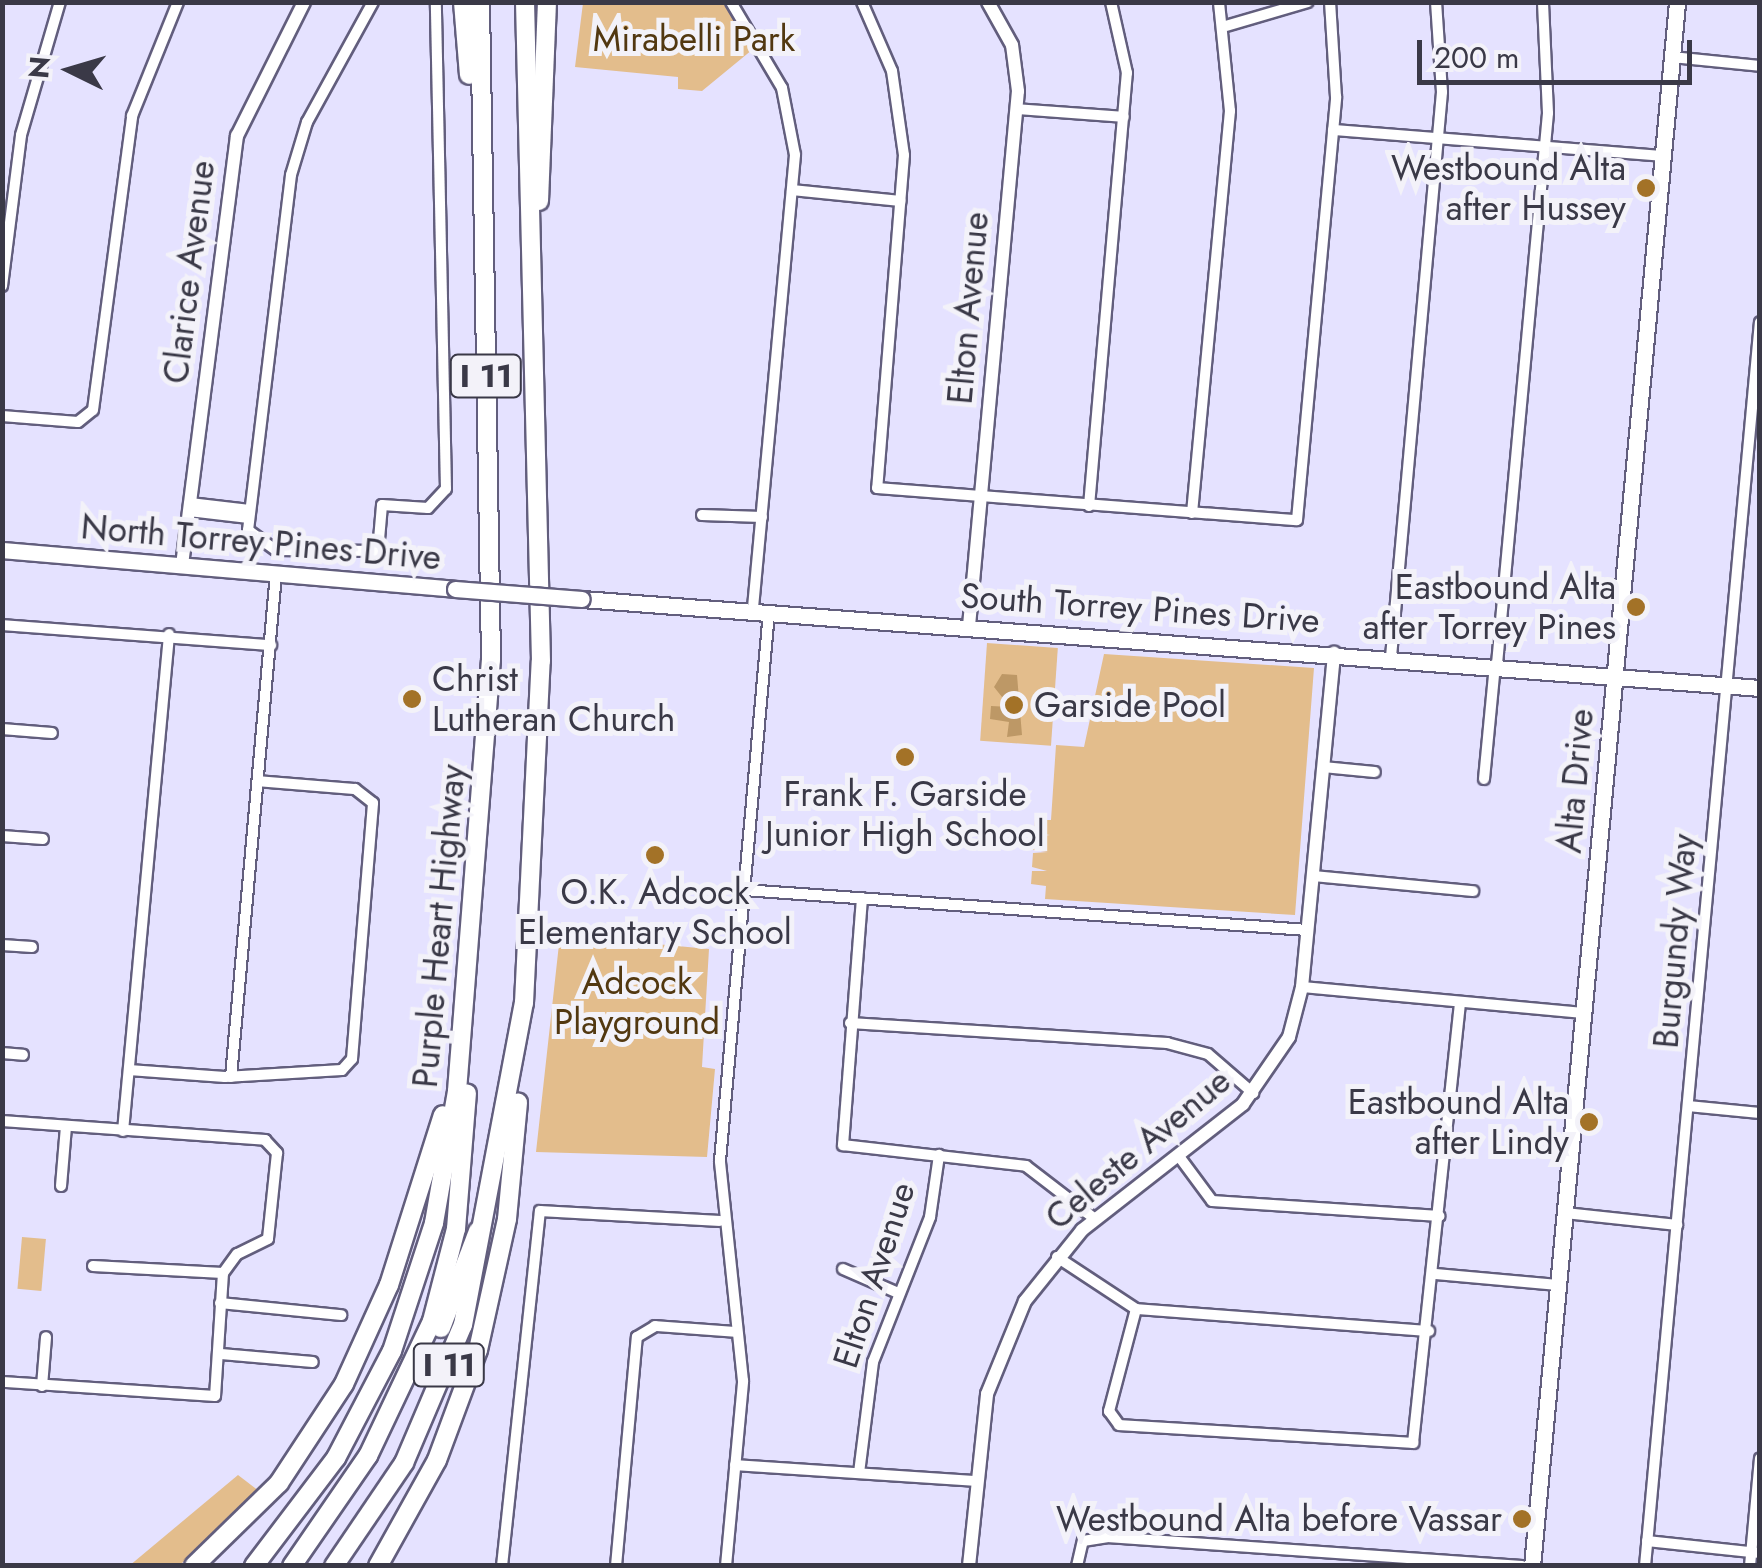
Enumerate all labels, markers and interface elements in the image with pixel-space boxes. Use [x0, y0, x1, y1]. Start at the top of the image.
park label: Mirabelli Park [593, 18, 795, 60]
north arrow [20, 20, 120, 120]
scale bar [1422, 20, 1697, 82]
text: 200 m [1434, 36, 1519, 79]
text: N [18, 54, 61, 80]
place label: Westbound Alta after Hussey [1391, 147, 1626, 229]
street label: Clarice Avenue [154, 158, 224, 386]
marker: Westbound Alta after Hussey [1635, 177, 1657, 199]
street label: Elton Avenue [939, 210, 997, 406]
road number: I 11 [448, 349, 524, 403]
street label: North Torrey Pines Drive [79, 505, 443, 579]
place label: Eastbound Alta after Torrey Pines [1363, 566, 1616, 648]
street label: South Torrey Pines Drive [959, 575, 1321, 641]
marker: Eastbound Alta after Torrey Pines [1625, 596, 1647, 618]
place label: Christ Lutheran Church [432, 658, 675, 740]
place label: Garside Pool [1034, 684, 1226, 726]
marker: Christ Lutheran Church [401, 688, 423, 710]
marker: Garside Pool [1003, 694, 1025, 716]
street label: Alta Drive [1548, 707, 1602, 855]
marker: Frank F. Garside Junior High School [894, 746, 916, 768]
street label: Purple Heart Highway [404, 763, 474, 1089]
place label: Frank F. Garside Junior High School [765, 773, 1045, 855]
street label: Burgundy Way [1645, 832, 1705, 1050]
marker: O.K. Adcock Elementary School [644, 844, 666, 866]
place label: O.K. Adcock Elementary School [518, 871, 792, 953]
park label: Adcock Playground [554, 961, 720, 1043]
street label: Celeste Avenue [1037, 1060, 1239, 1238]
place label: Eastbound Alta after Lindy [1348, 1081, 1569, 1163]
marker: Eastbound Alta after Lindy [1578, 1111, 1600, 1133]
street label: Elton Avenue [824, 1177, 924, 1373]
road number: I 11 [412, 1338, 486, 1392]
place label: Westbound Alta before Vassar [1056, 1498, 1502, 1540]
marker: Westbound Alta before Vassar [1511, 1508, 1533, 1530]

